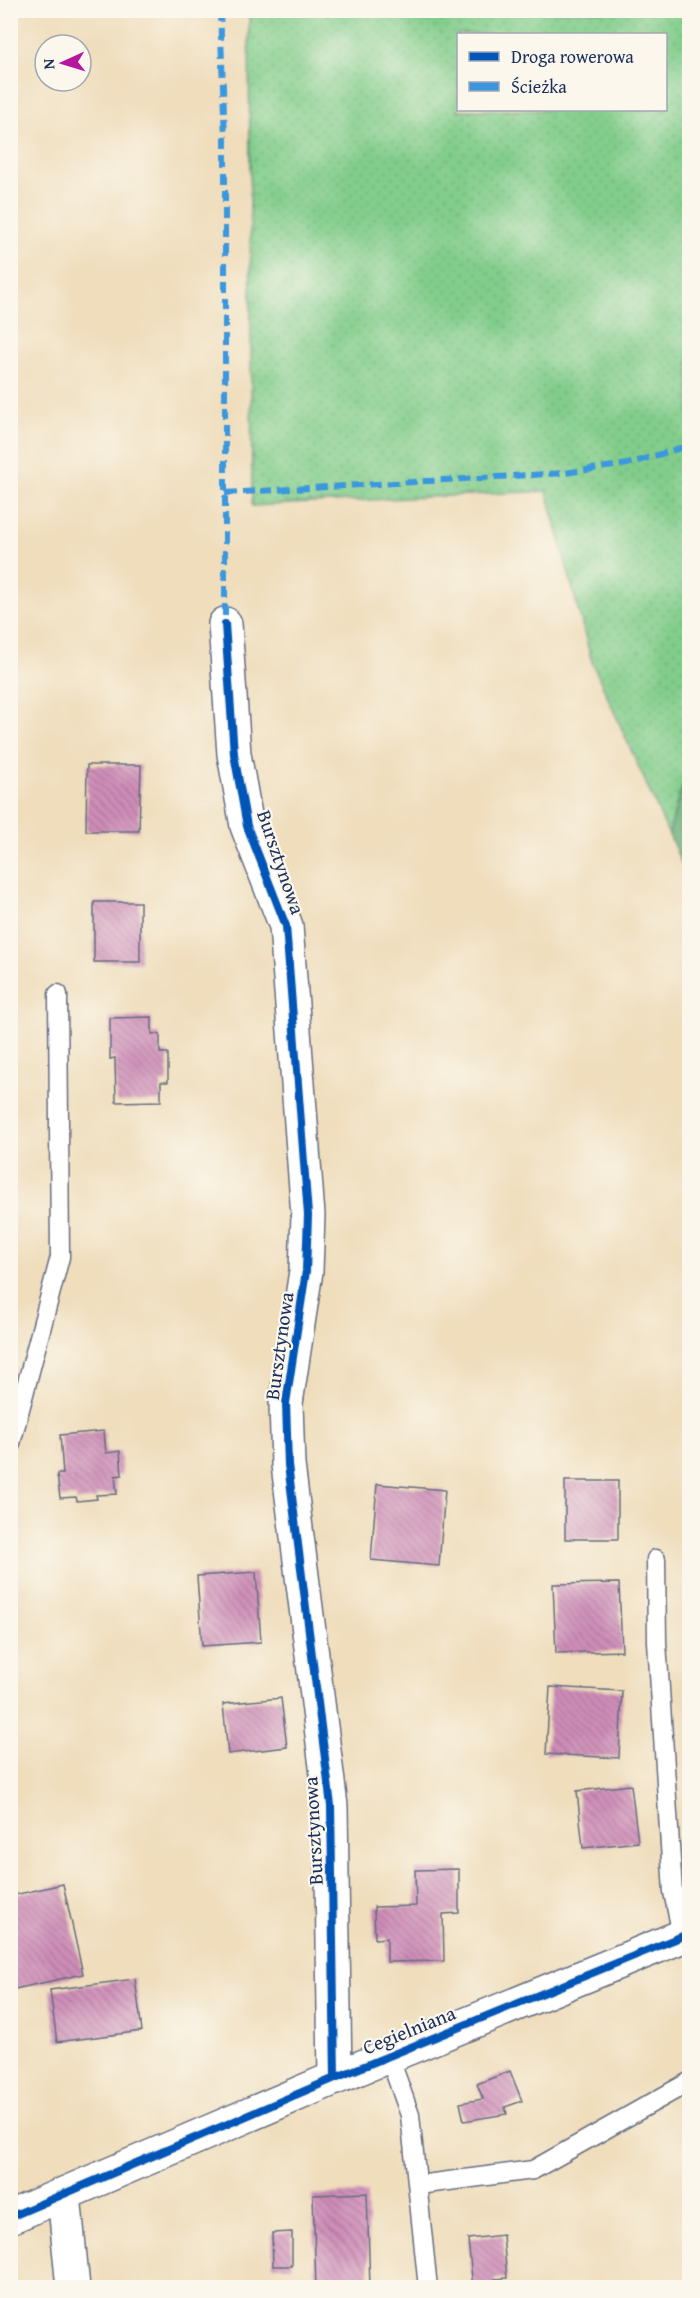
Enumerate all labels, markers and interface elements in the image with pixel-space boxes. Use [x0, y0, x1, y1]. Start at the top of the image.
north arrow [33, 33, 93, 93]
legend [457, 33, 667, 111]
text: Droga rowerowa [511, 43, 634, 70]
text: N [36, 58, 60, 70]
text: Ścieżka [511, 73, 567, 100]
street label: Bursztynowa [250, 806, 313, 918]
street label: Bursztynowa [257, 1290, 300, 1402]
street label: Bursztynowa [295, 1775, 330, 1886]
street label: Cegielniana [358, 1998, 460, 2061]

